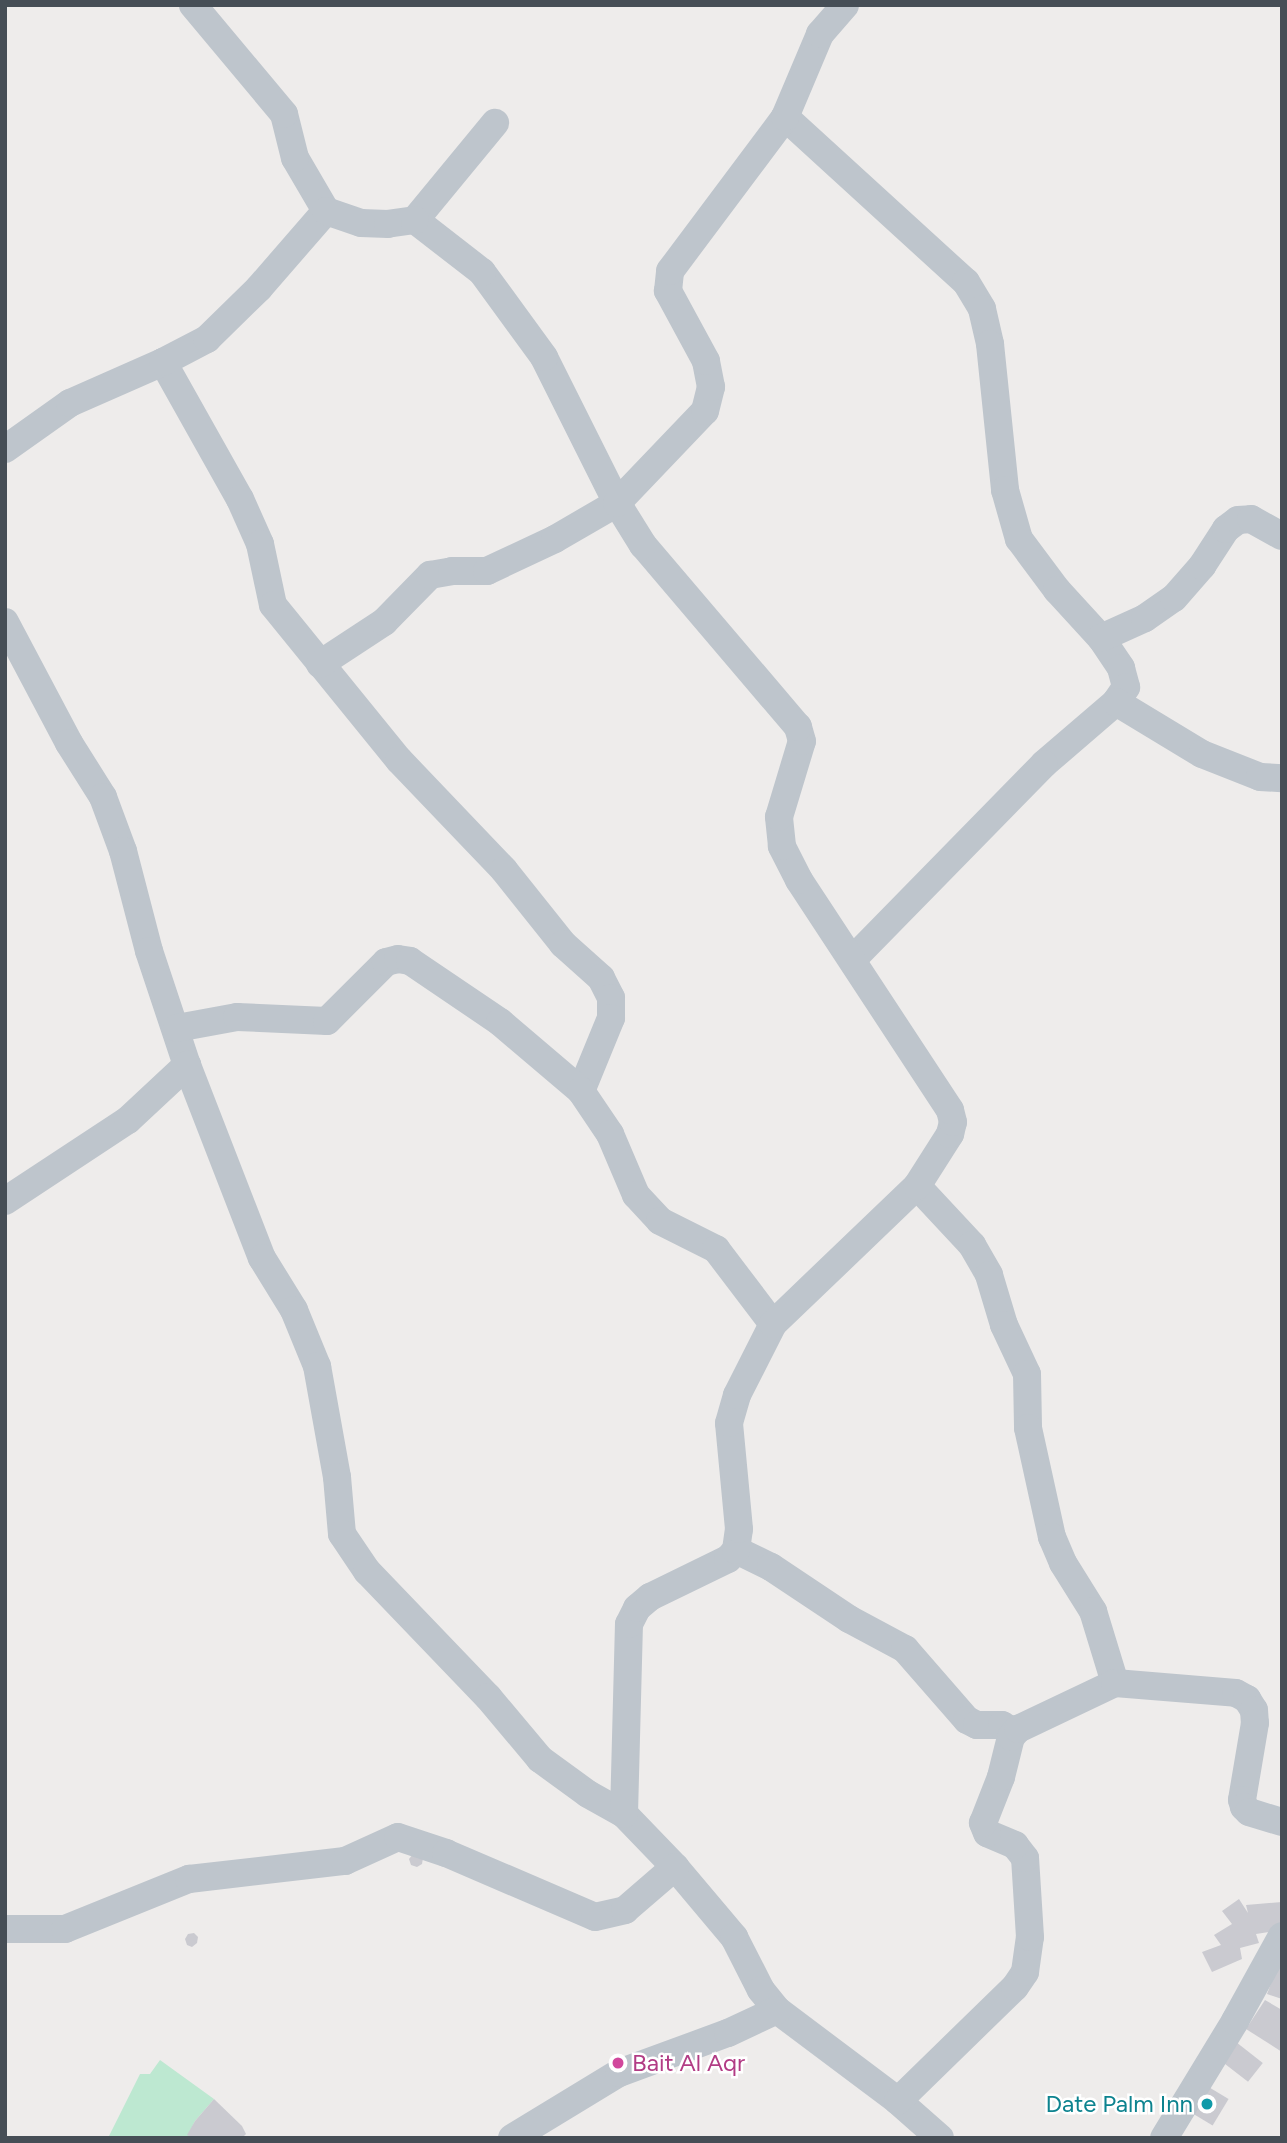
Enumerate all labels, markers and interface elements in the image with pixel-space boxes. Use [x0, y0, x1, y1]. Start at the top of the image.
place label: Bait Al Aqr [632, 2049, 745, 2077]
marker: Bait Al Aqr [610, 2055, 626, 2071]
place label: Date Palm Inn [1045, 2090, 1193, 2118]
marker: Date Palm Inn [1199, 2096, 1215, 2112]

